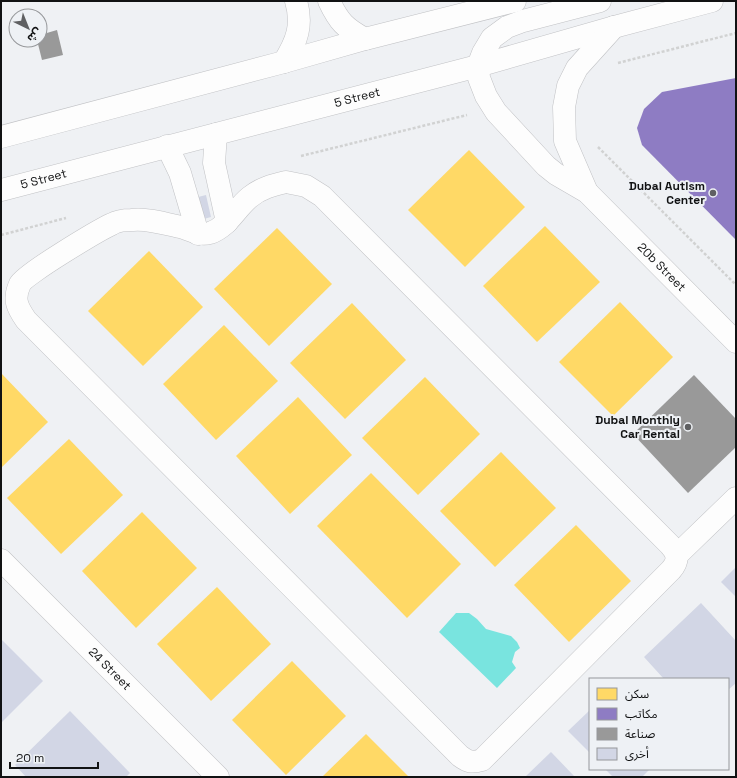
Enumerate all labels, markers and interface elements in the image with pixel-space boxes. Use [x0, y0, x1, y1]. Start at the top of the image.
north arrow [8, 8, 48, 48]
text: ش [25, 25, 45, 46]
street label: 5 Street [332, 84, 382, 111]
street label: 5 Street [19, 165, 68, 193]
place label: Dubai Autism Center [629, 178, 705, 208]
marker: Dubai Autism Center [708, 188, 718, 198]
street label: 20b Street [634, 239, 689, 295]
place label: Dubai Monthly Car Rental [595, 412, 680, 442]
marker: Dubai Monthly Car Rental [683, 422, 693, 432]
street label: 24 Street [85, 644, 135, 694]
legend [589, 678, 729, 770]
text: سكن [625, 686, 649, 702]
text: مكاتب [625, 706, 658, 722]
text: صناعة [625, 726, 655, 742]
scale bar [10, 744, 98, 770]
text: أخرى [625, 746, 649, 762]
text: 20 m [16, 750, 44, 766]

